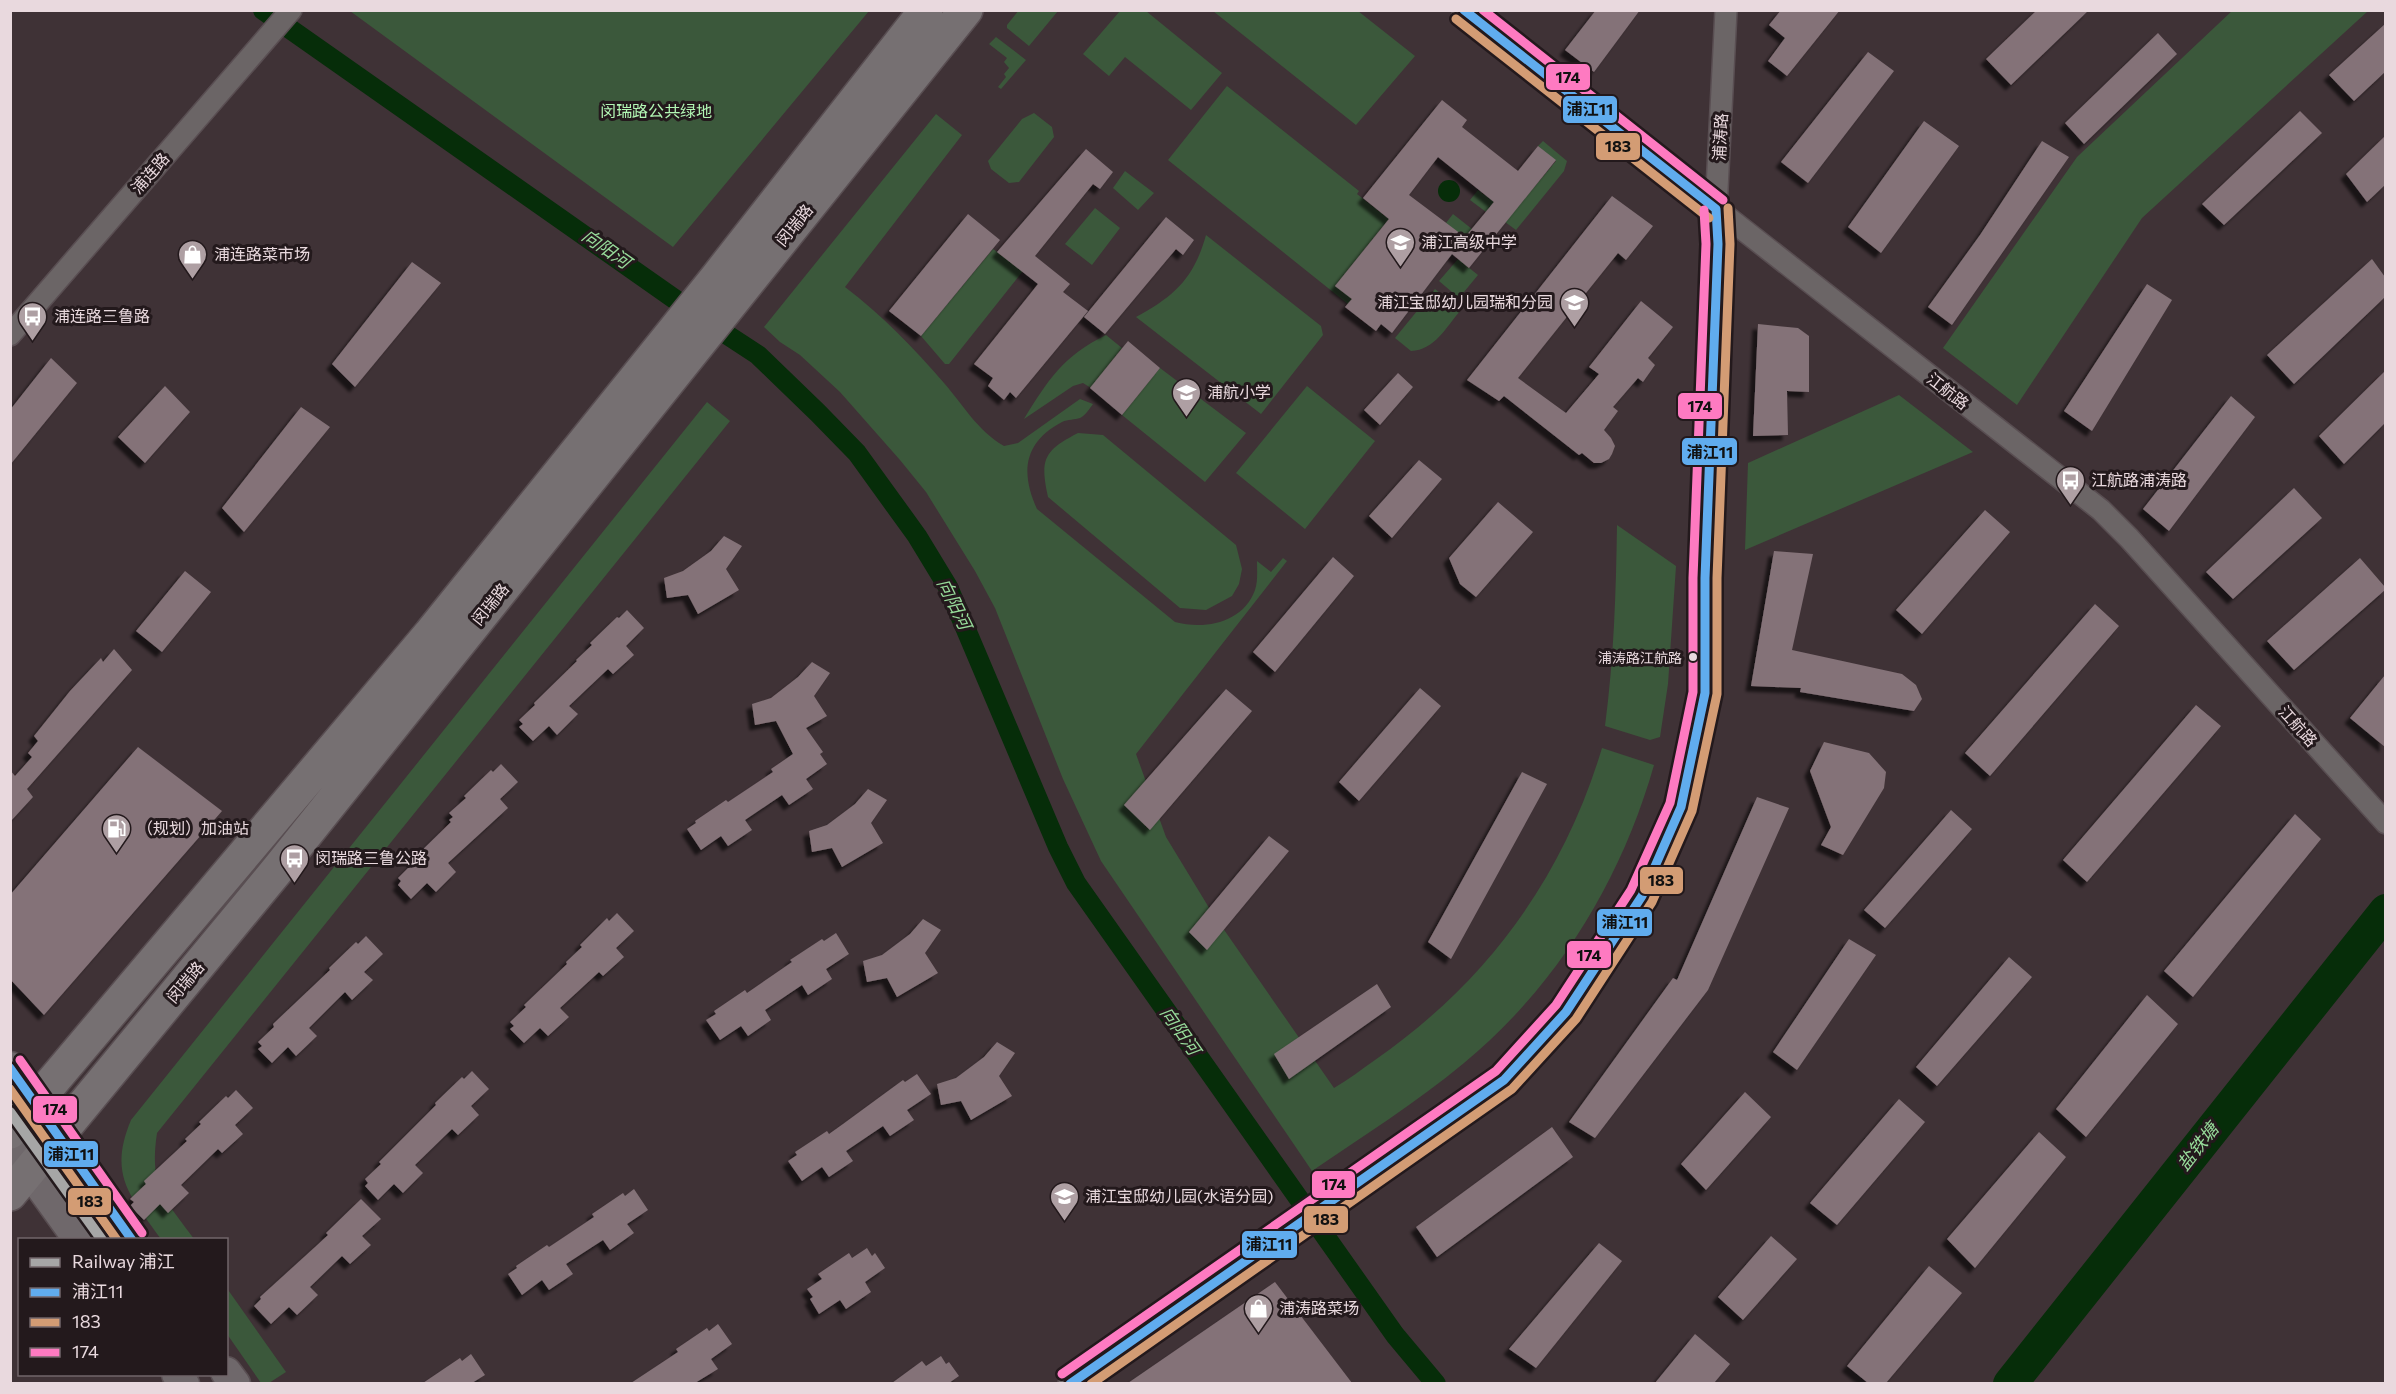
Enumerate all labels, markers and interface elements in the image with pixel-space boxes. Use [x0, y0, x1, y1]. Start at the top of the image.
line badge: 174 [1545, 63, 1591, 91]
text: 174 [1556, 67, 1581, 86]
line badge: 浦江11 [1562, 95, 1618, 124]
text: 浦江11 [1567, 99, 1613, 118]
park label: 闵瑞路公共绿地 [600, 101, 712, 120]
street label: 浦涛路 [1709, 113, 1730, 161]
line badge: 183 [1595, 132, 1641, 161]
text: 183 [1605, 136, 1631, 155]
street label: 浦连路 [127, 148, 173, 197]
street label: 闵瑞路 [771, 200, 816, 249]
water label: 向阳河 [578, 224, 637, 274]
school or university icon: 浦江高级中学 [1384, 226, 1416, 268]
place label: 浦江高级中学 [1421, 232, 1517, 251]
shop icon: 浦连路菜市场 [177, 238, 209, 280]
place label: 浦连路菜市场 [214, 244, 310, 263]
school or university icon: 浦江宝邸幼儿园瑞和分园 [1558, 286, 1590, 328]
place label: 浦江宝邸幼儿园瑞和分园 [1377, 292, 1553, 311]
bus stop icon: 浦连路三鲁路 [17, 300, 49, 342]
place label: 浦连路三鲁路 [54, 306, 150, 325]
street label: 江航路 [1924, 368, 1973, 413]
school or university icon: 浦航小学 [1170, 376, 1202, 418]
place label: 浦航小学 [1207, 382, 1271, 401]
line badge: 174 [1677, 392, 1723, 420]
text: 174 [1688, 396, 1713, 415]
line badge: 浦江11 [1681, 437, 1738, 466]
text: 浦江11 [1687, 442, 1733, 461]
bus stop icon: 江航路浦涛路 [2054, 464, 2086, 506]
place label: 江航路浦涛路 [2091, 470, 2187, 489]
water label: 向阳河 [933, 574, 978, 635]
street label: 闵瑞路 [467, 579, 512, 628]
place label: 浦涛路江航路 [1598, 649, 1682, 666]
marker: 浦涛路江航路 [1687, 651, 1699, 663]
street label: 江航路 [2275, 701, 2321, 750]
fuel station icon: （规划）加油站 [100, 812, 132, 854]
place label: （规划）加油站 [137, 818, 249, 837]
bus stop icon: 闵瑞路三鲁公路 [278, 842, 310, 884]
place label: 闵瑞路三鲁公路 [315, 848, 427, 867]
line badge: 183 [1639, 866, 1684, 895]
text: 183 [1648, 870, 1674, 889]
line badge: 浦江11 [1596, 908, 1653, 937]
text: 浦江11 [1602, 912, 1648, 931]
line badge: 174 [1566, 940, 1612, 969]
text: 174 [1577, 945, 1602, 964]
street label: 闵瑞路 [162, 957, 207, 1006]
water label: 向阳河 [1156, 1002, 1207, 1061]
line badge: 174 [32, 1095, 78, 1124]
text: 174 [43, 1099, 68, 1118]
water label: 盐铁塘 [2172, 1116, 2224, 1174]
line badge: 浦江11 [43, 1140, 99, 1168]
text: 浦江11 [48, 1144, 94, 1163]
line badge: 174 [1311, 1170, 1356, 1199]
text: 174 [1322, 1174, 1347, 1193]
school or university icon: 浦江宝邸幼儿园(水语分园) [1048, 1180, 1080, 1222]
place label: 浦江宝邸幼儿园(水语分园) [1085, 1186, 1273, 1205]
line badge: 183 [67, 1187, 112, 1216]
text: 183 [77, 1191, 103, 1210]
line badge: 183 [1303, 1205, 1349, 1234]
text: 183 [1313, 1209, 1339, 1228]
line badge: 浦江11 [1241, 1230, 1298, 1259]
text: 浦江11 [1246, 1234, 1292, 1253]
legend [18, 1238, 228, 1376]
text: Railway 浦江 [72, 1250, 175, 1272]
text: 浦江11 [72, 1280, 123, 1302]
shop icon: 浦涛路菜场 [1242, 1292, 1274, 1334]
place label: 浦涛路菜场 [1279, 1298, 1359, 1317]
text: 183 [72, 1310, 101, 1332]
text: 174 [72, 1340, 99, 1362]

